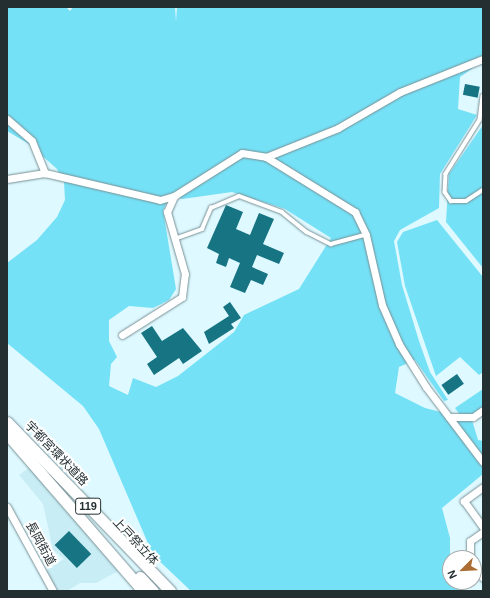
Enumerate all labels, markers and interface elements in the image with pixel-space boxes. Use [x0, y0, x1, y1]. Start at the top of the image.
street label: 宇都宮環状道路 [22, 419, 90, 489]
road number: 119 [75, 497, 101, 515]
street label: 上戸祭立体 [109, 515, 161, 569]
street label: 長岡街道 [22, 520, 58, 568]
north arrow [442, 550, 482, 590]
text: N [445, 568, 459, 581]

